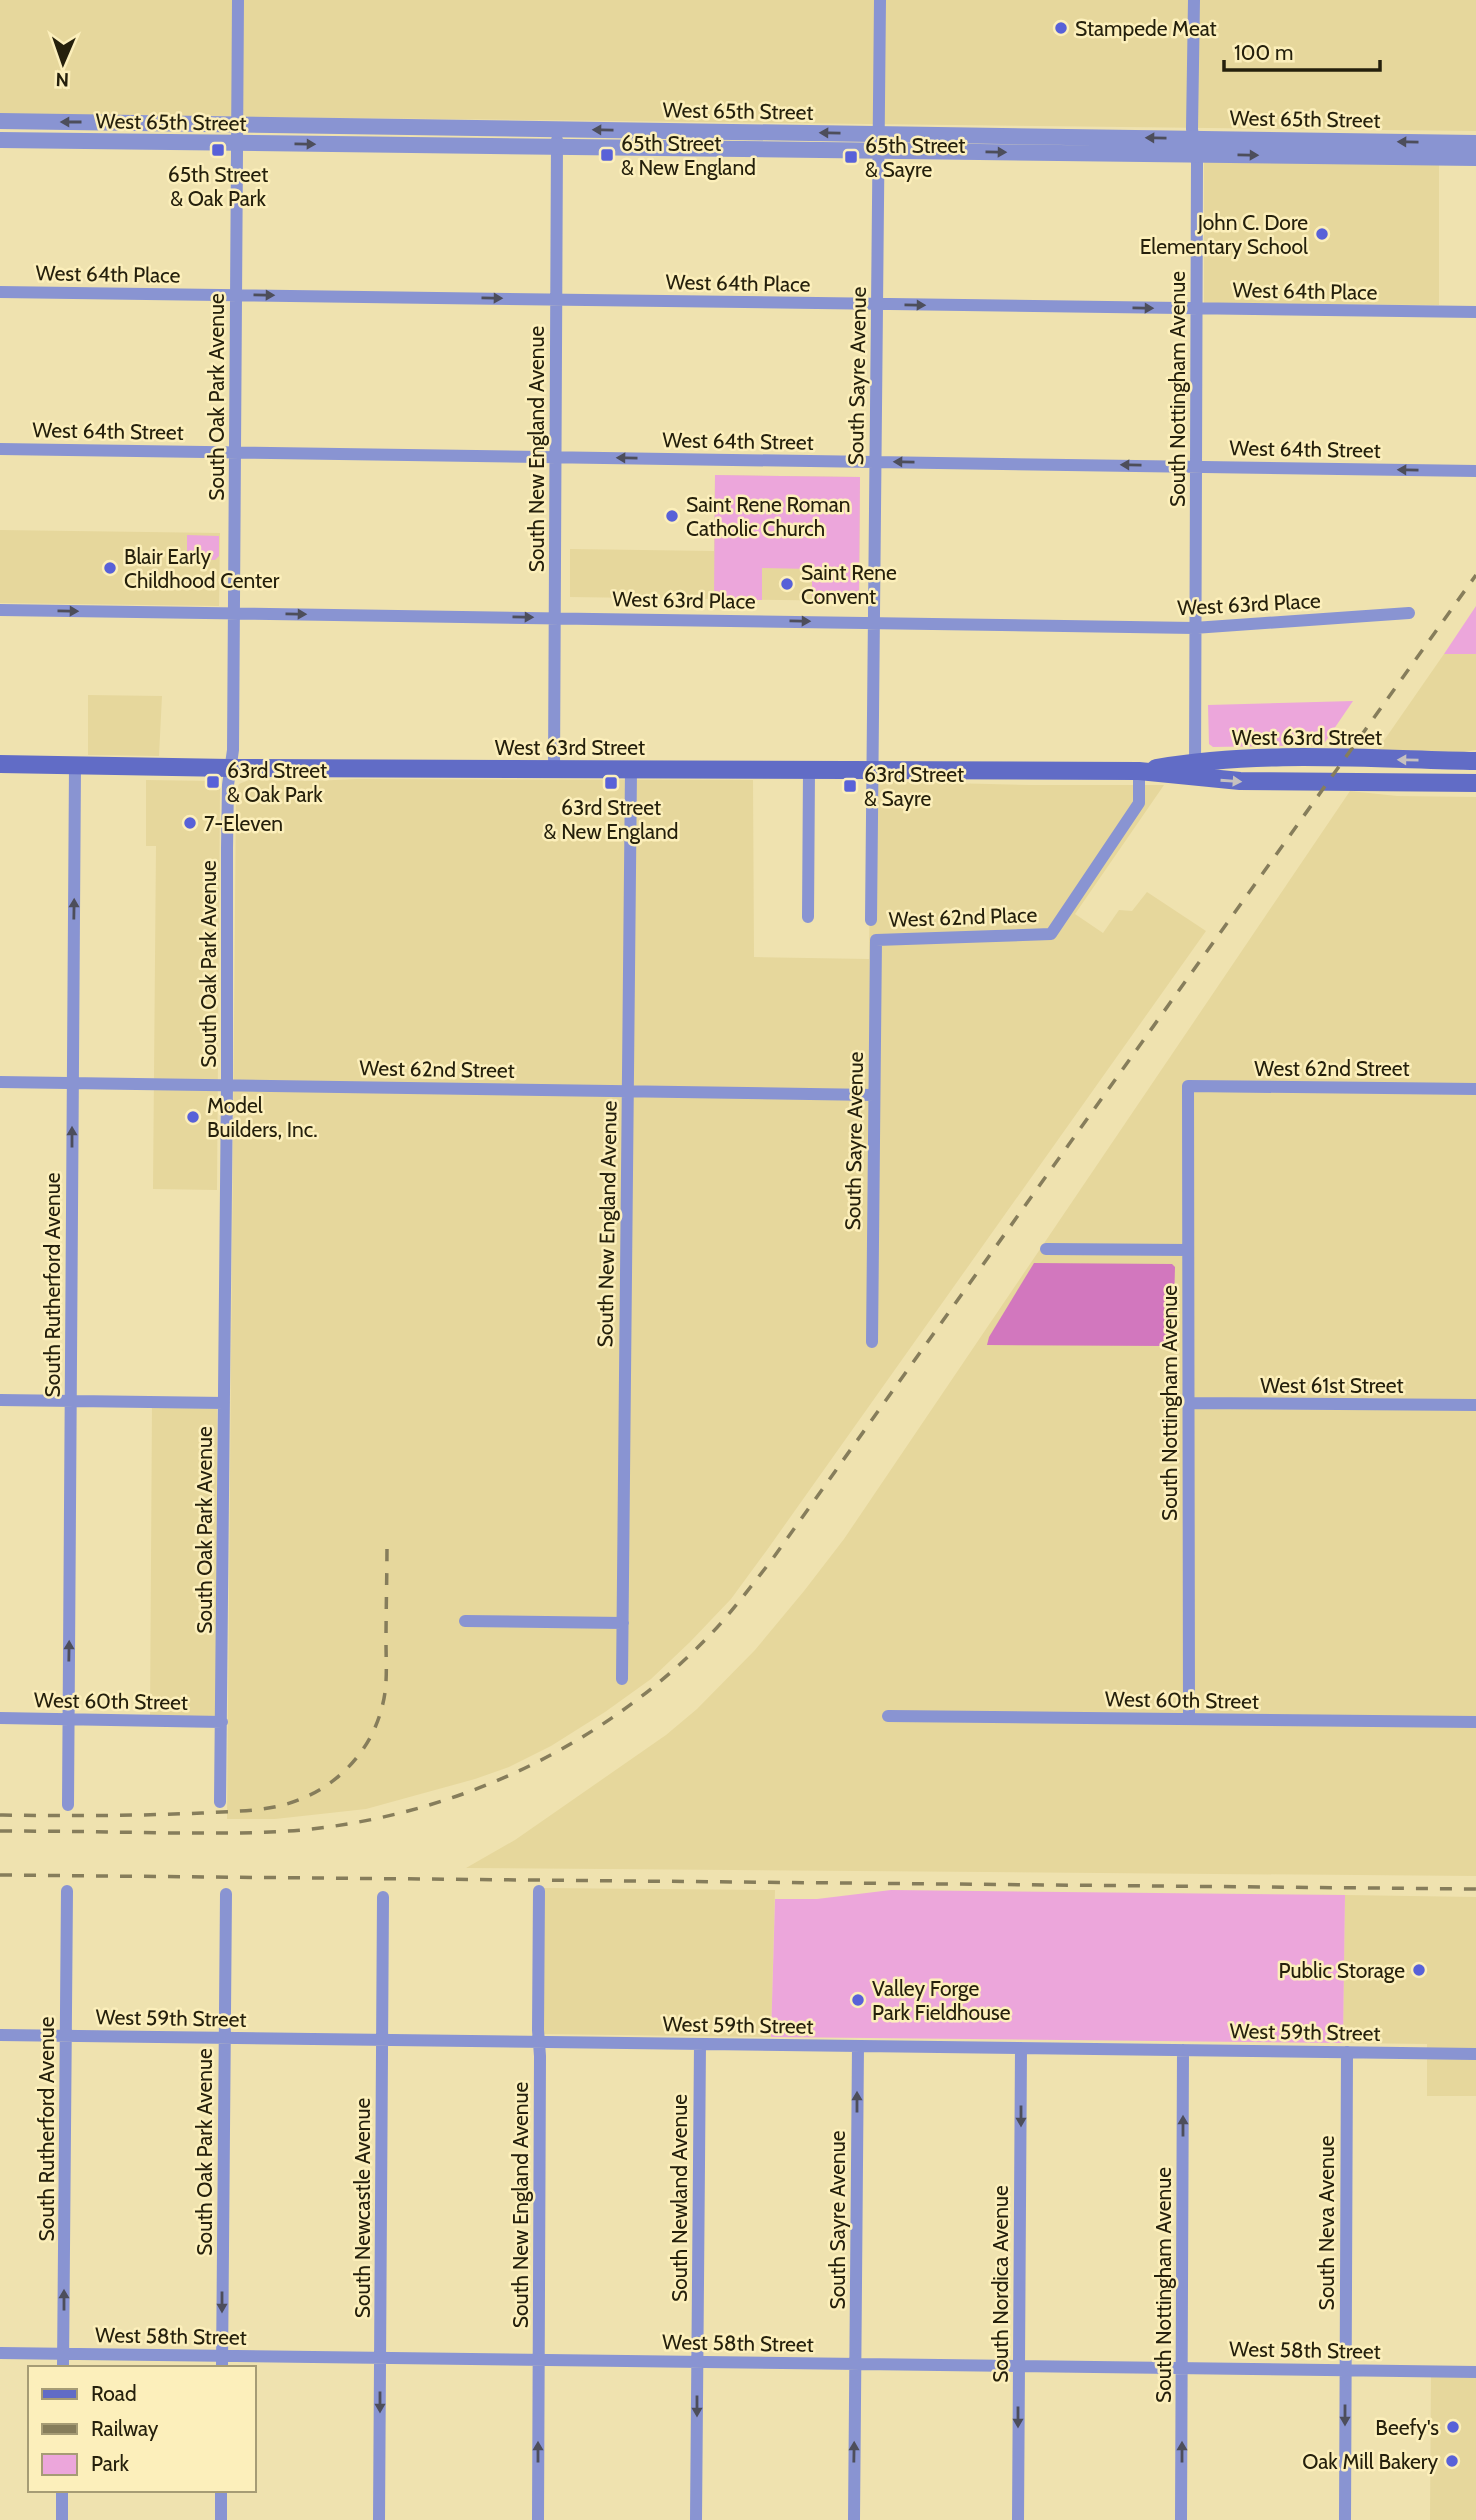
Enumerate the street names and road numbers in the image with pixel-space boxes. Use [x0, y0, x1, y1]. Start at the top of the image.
street label: West 65th Street [662, 97, 814, 125]
street label: West 65th Street [1229, 105, 1381, 133]
street label: West 65th Street [95, 108, 247, 136]
street label: West 64th Place [35, 260, 181, 288]
street label: West 64th Place [665, 269, 811, 297]
street label: South Nottingham Avenue [1165, 271, 1190, 507]
street label: West 64th Place [1232, 277, 1378, 305]
street label: South Sayre Avenue [843, 286, 871, 466]
street label: South Oak Park Avenue [204, 293, 229, 501]
street label: South New England Avenue [524, 325, 549, 572]
street label: West 64th Street [32, 417, 184, 445]
street label: West 64th Street [662, 427, 814, 455]
street label: West 64th Street [1229, 435, 1381, 463]
street label: West 63rd Place [612, 586, 756, 614]
street label: West 63rd Place [1177, 588, 1322, 620]
street label: West 63rd Street [1232, 725, 1382, 750]
street label: West 63rd Street [495, 735, 645, 760]
street label: South Oak Park Avenue [196, 860, 221, 1068]
street label: West 62nd Place [888, 902, 1038, 932]
street label: South Sayre Avenue [840, 1051, 868, 1231]
street label: West 62nd Street [359, 1055, 515, 1083]
street label: West 62nd Street [1254, 1056, 1410, 1081]
street label: South New England Avenue [592, 1100, 622, 1347]
street label: South Rutherford Avenue [40, 1172, 65, 1397]
street label: South Nottingham Avenue [1157, 1285, 1182, 1521]
street label: West 61st Street [1260, 1373, 1404, 1398]
street label: South Oak Park Avenue [192, 1426, 217, 1634]
street label: West 60th Street [1105, 1686, 1259, 1714]
street label: West 60th Street [34, 1687, 188, 1715]
street label: West 59th Street [95, 2004, 247, 2032]
street label: West 59th Street [662, 2011, 814, 2039]
street label: South Rutherford Avenue [34, 2016, 59, 2241]
street label: West 59th Street [1229, 2018, 1381, 2046]
street label: South Oak Park Avenue [192, 2048, 217, 2256]
street label: South New England Avenue [508, 2081, 533, 2328]
street label: South Newland Avenue [667, 2094, 692, 2302]
street label: South Newcastle Avenue [350, 2097, 375, 2318]
street label: South Sayre Avenue [825, 2130, 850, 2309]
street label: South Neva Avenue [1314, 2135, 1339, 2310]
street label: South Nottingham Avenue [1151, 2167, 1176, 2403]
street label: South Nordica Avenue [988, 2185, 1013, 2383]
street label: West 58th Street [95, 2322, 247, 2350]
street label: West 58th Street [662, 2329, 814, 2357]
street label: West 58th Street [1229, 2336, 1381, 2364]

